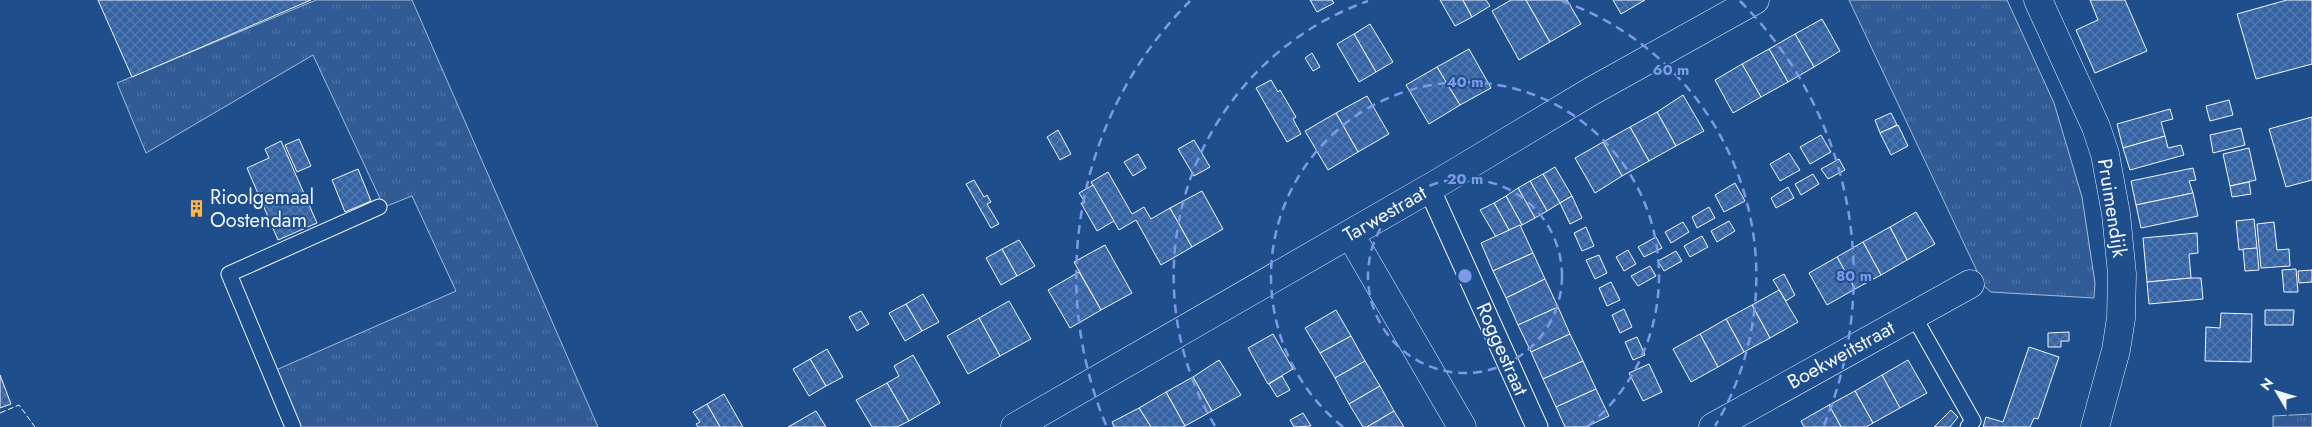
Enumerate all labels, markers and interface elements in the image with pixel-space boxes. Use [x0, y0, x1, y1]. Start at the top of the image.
text: 60 m [1653, 59, 1689, 81]
text: 40 m [1446, 71, 1484, 93]
street label: Pruimendijk [2090, 156, 2134, 260]
text: 20 m [1447, 168, 1483, 190]
street label: Tarwestraat [1338, 178, 1432, 249]
place label: Rioolgemaal Oostendam [210, 183, 314, 235]
building icon: Rioolgemaal Oostendam [186, 198, 206, 218]
text: 80 m [1836, 265, 1872, 287]
centre of rings [1456, 267, 1474, 285]
street label: Roggestraat [1469, 298, 1535, 400]
street label: Boekweitstraat [1782, 313, 1900, 396]
north arrow [2252, 367, 2302, 417]
text: N [2255, 373, 2278, 395]

